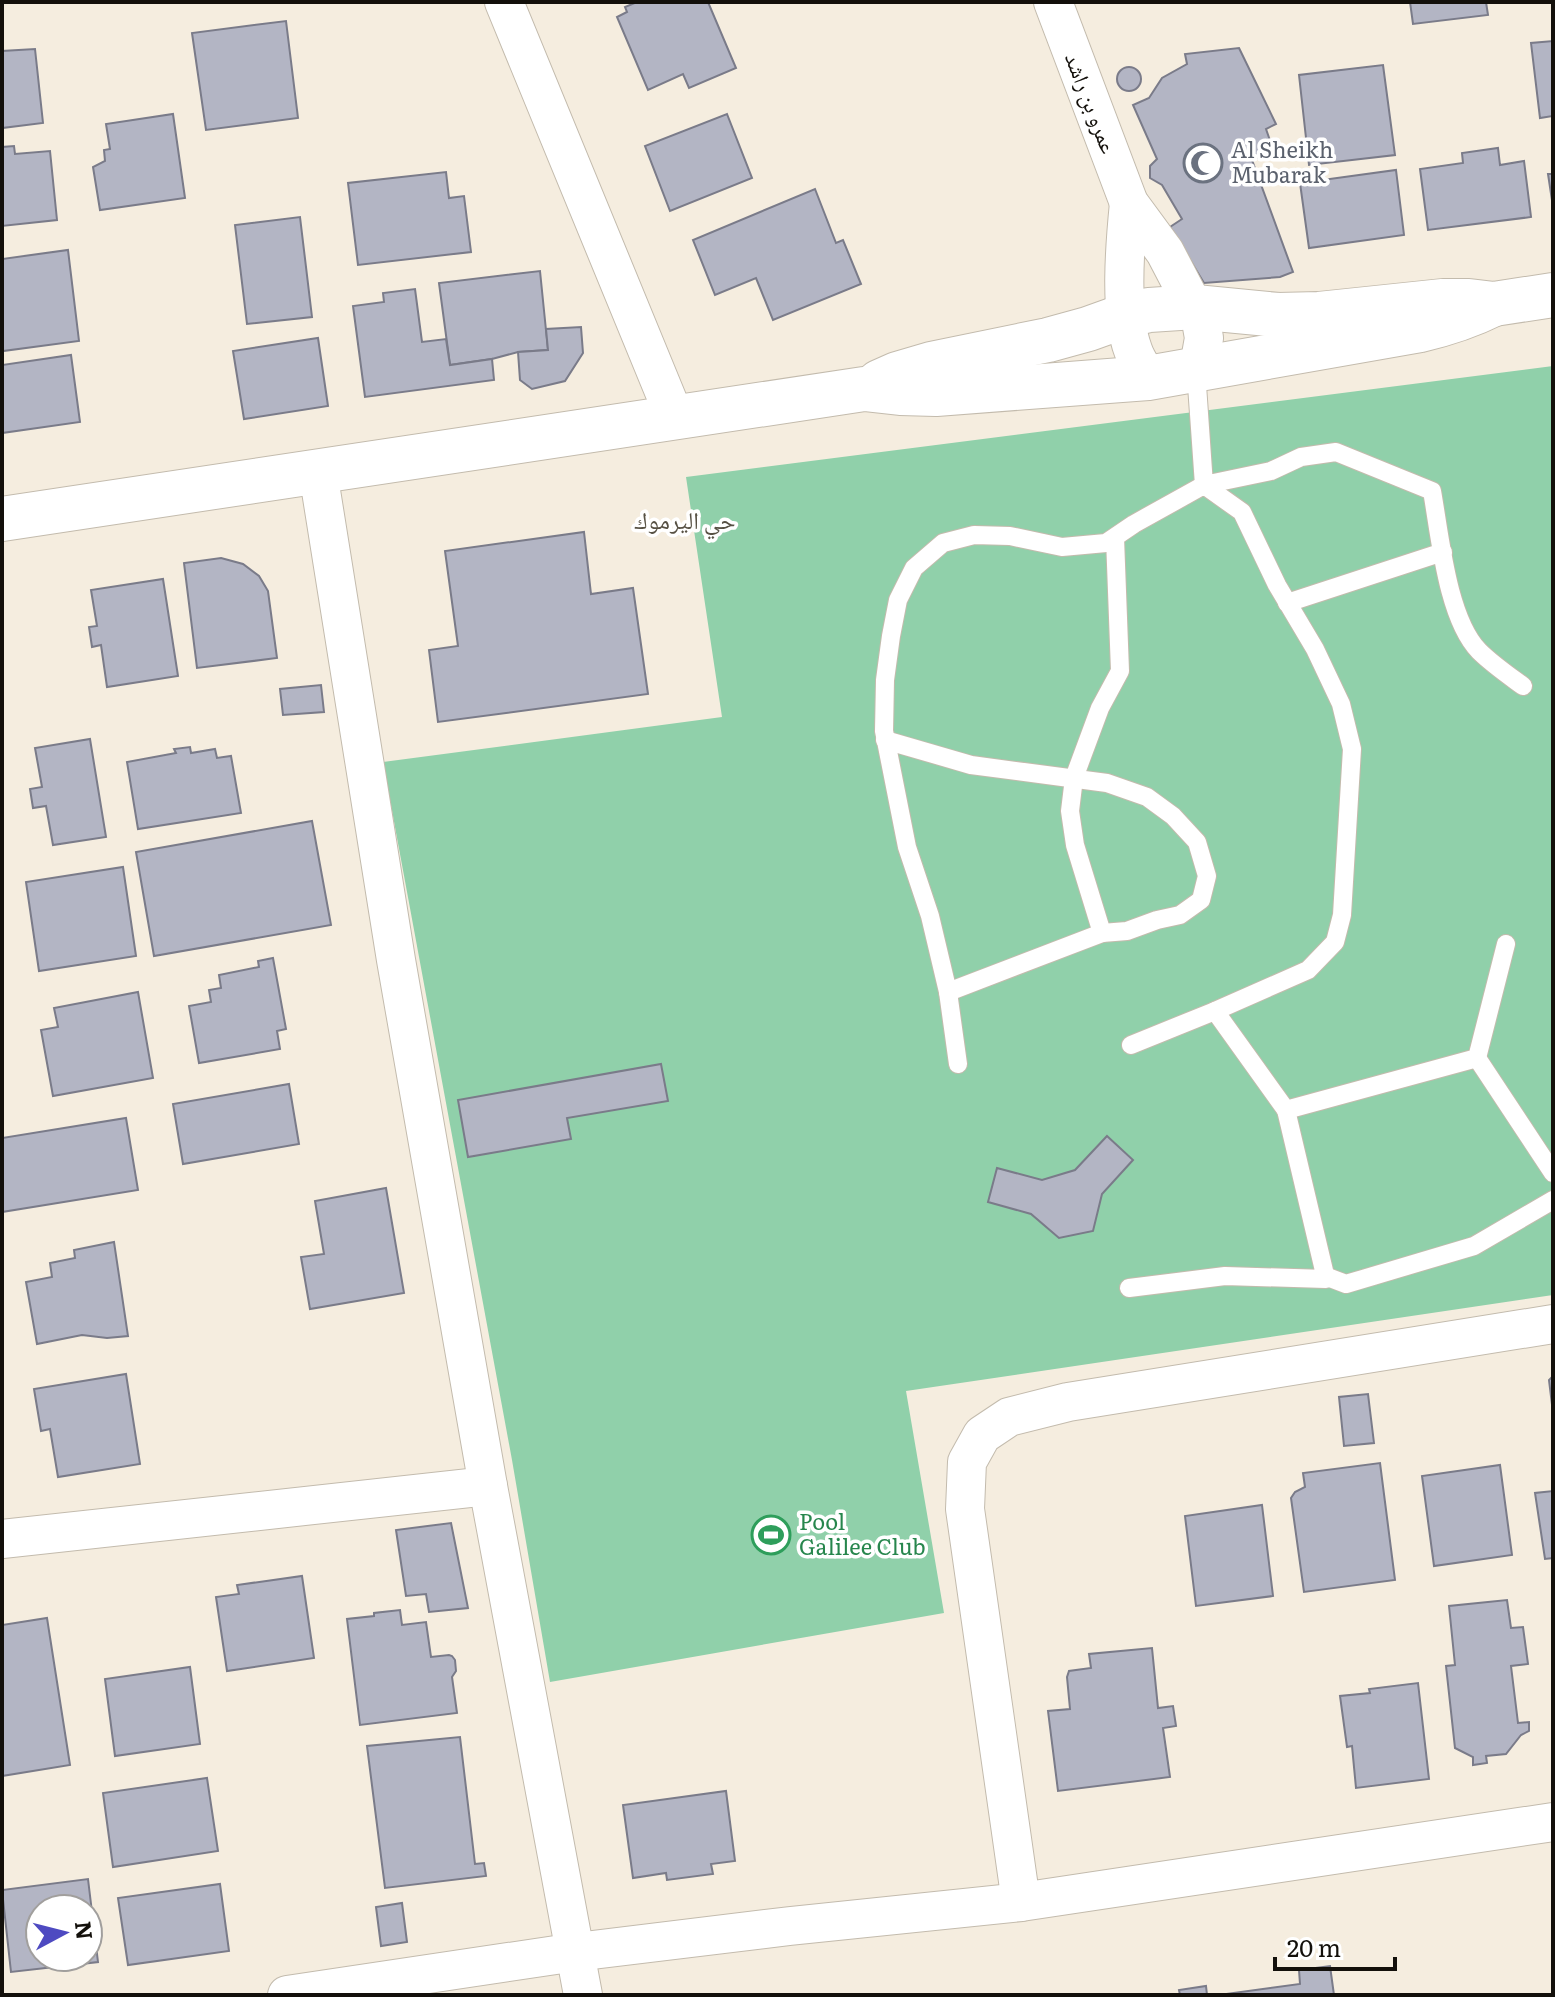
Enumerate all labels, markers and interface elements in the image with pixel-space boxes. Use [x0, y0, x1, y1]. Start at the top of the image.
street label: عمرو بن راشد [1058, 47, 1127, 158]
place label: Al Sheikh Mubarak [1231, 132, 1333, 190]
mosque icon: Al Sheikh Mubarak [1182, 142, 1224, 184]
district label: حي اليرموك [634, 501, 736, 540]
place label: Pool Galilee Club [799, 1504, 926, 1562]
sports icon: Pool Galilee Club [750, 1514, 792, 1556]
north arrow [24, 1893, 104, 1973]
text: N [68, 1919, 103, 1942]
scale bar [1275, 1921, 1395, 1971]
text: 20 m [1287, 1929, 1341, 1964]

